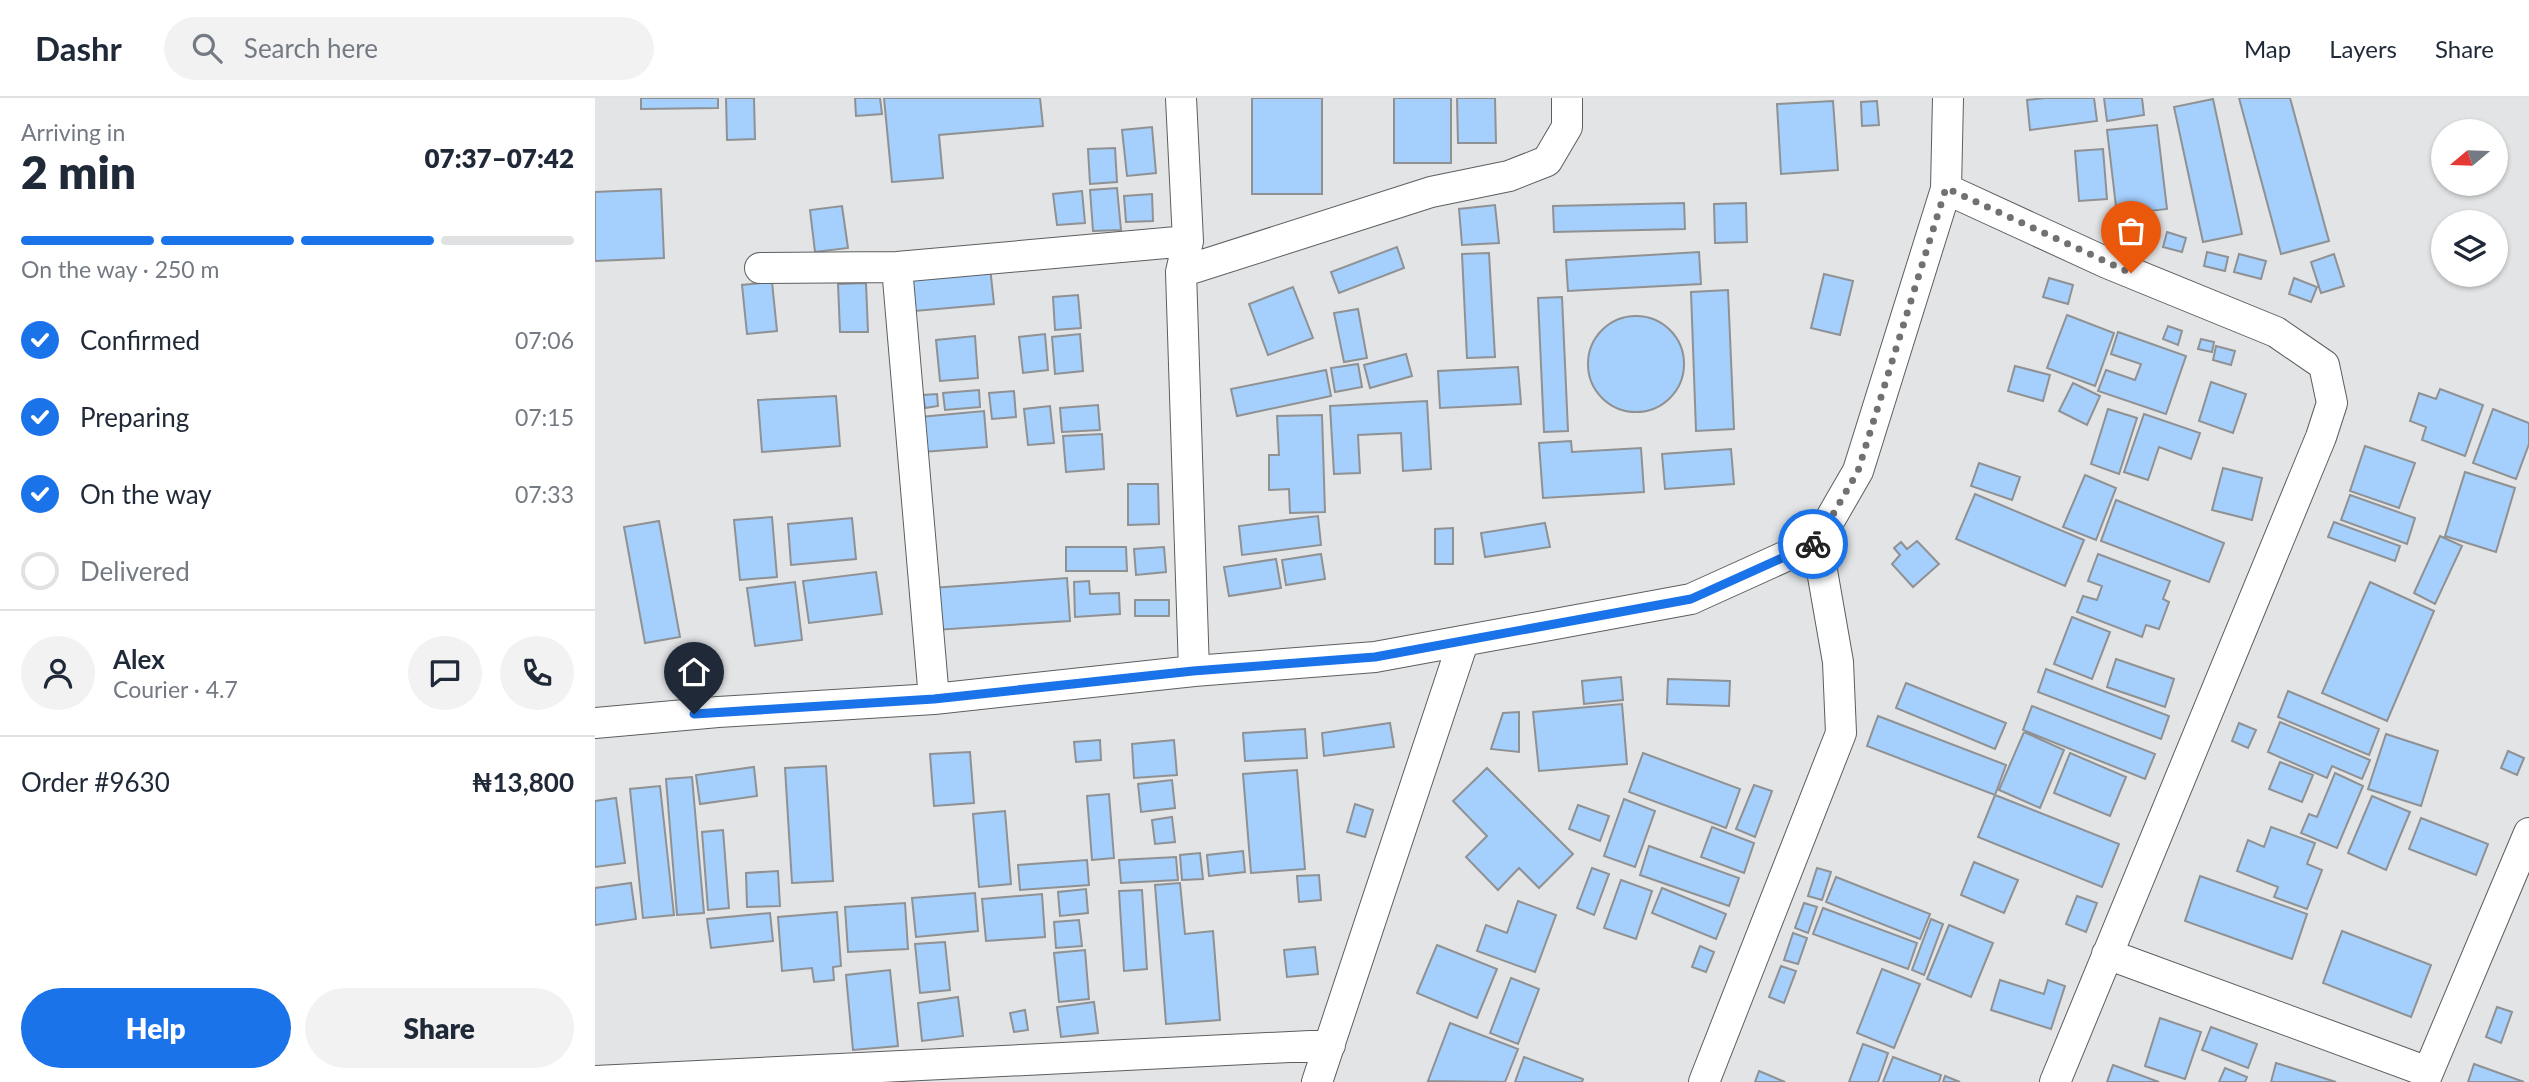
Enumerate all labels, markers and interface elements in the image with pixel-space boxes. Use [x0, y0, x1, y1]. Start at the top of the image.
search box [164, 17, 654, 80]
text: Dashr [35, 28, 122, 68]
icon: search [188, 29, 226, 67]
text: Search here [244, 32, 378, 64]
text: Map [2244, 34, 2291, 63]
text: Layers [2329, 34, 2397, 63]
text: Share [2435, 34, 2494, 63]
text: Arriving in [21, 118, 125, 146]
north arrow [2431, 119, 2508, 196]
map controls [2431, 119, 2508, 287]
text: 07:37–07:42 [424, 142, 574, 174]
text: 2 min [21, 144, 136, 199]
pin [2101, 201, 2161, 273]
button: layers [2431, 210, 2508, 287]
icon: bag [2112, 212, 2150, 250]
text: On the way · 250 m [21, 255, 220, 283]
icon: check [21, 321, 59, 359]
text: Confirmed [80, 324, 200, 356]
text: 07:06 [515, 326, 574, 354]
icon: check [21, 398, 59, 436]
text: Preparing [80, 401, 189, 433]
text: 07:15 [515, 403, 574, 431]
icon: check [21, 475, 59, 513]
text: On the way [80, 478, 212, 510]
text: 07:33 [515, 480, 574, 508]
courier [1778, 509, 1848, 579]
icon: bike [1794, 525, 1832, 563]
text: Delivered [80, 555, 190, 587]
button: person [21, 636, 95, 710]
button: chat [408, 636, 482, 710]
button: phone [500, 636, 574, 710]
pin [664, 642, 724, 714]
text: Alex [113, 643, 165, 675]
icon: home [675, 653, 713, 691]
text: Courier · 4.7 [113, 675, 238, 703]
text: Order #9630 [21, 766, 170, 798]
text: ₦13,800 [472, 766, 574, 798]
button: Help [21, 988, 291, 1068]
button: Share [305, 988, 574, 1068]

